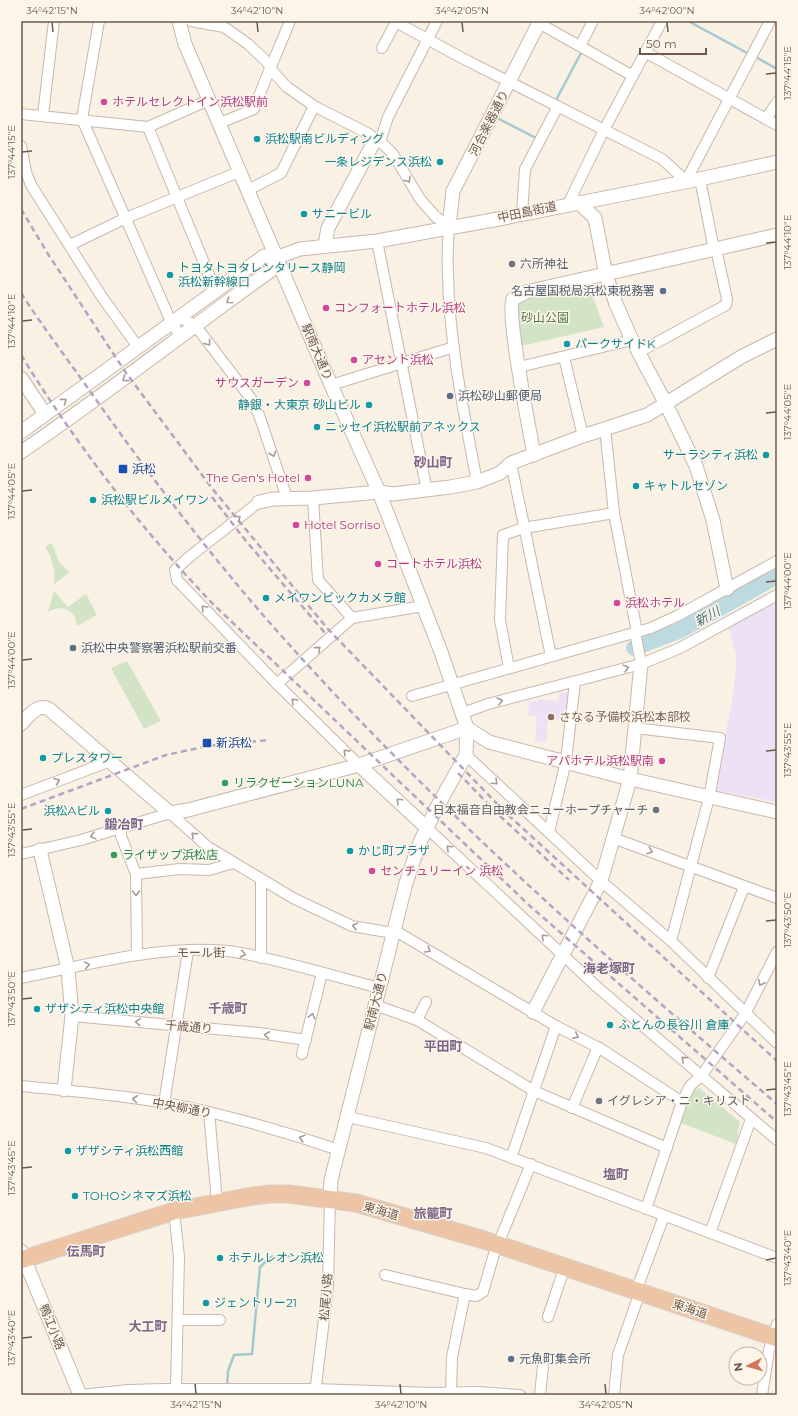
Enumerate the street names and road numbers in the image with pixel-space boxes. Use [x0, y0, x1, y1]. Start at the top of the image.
street label: 河合楽器通り [466, 87, 512, 158]
street label: 中田島街道 [496, 198, 558, 225]
street label: 駅南大通り [299, 321, 336, 382]
street label: モール街 [177, 945, 225, 960]
street label: 駅南大通り [361, 970, 390, 1032]
street label: 千歳通り [164, 1017, 214, 1036]
street label: 中央柳通り [151, 1094, 213, 1121]
street label: 東海道 [362, 1198, 401, 1223]
street label: 松尾小路 [316, 1272, 335, 1322]
street label: 東海道 [671, 1296, 710, 1321]
street label: 鴨江小路 [37, 1302, 68, 1352]

